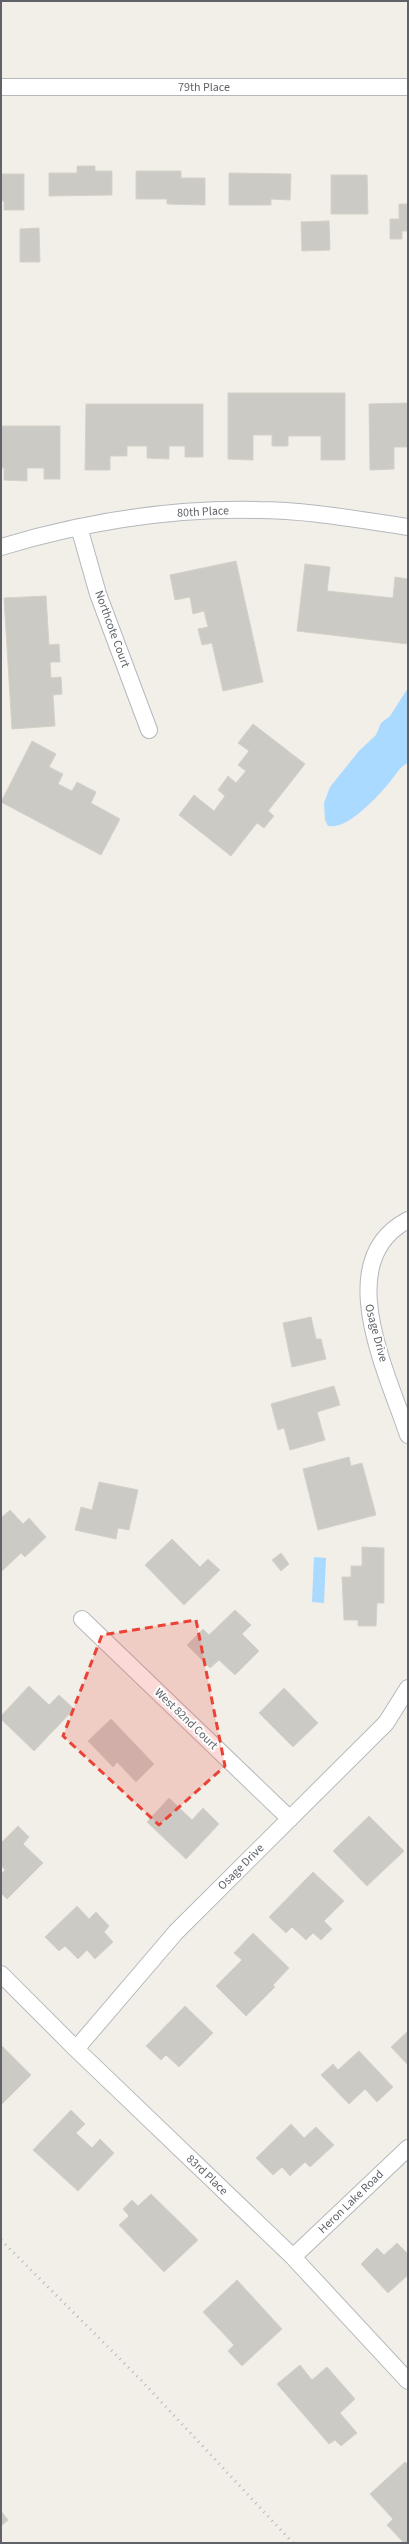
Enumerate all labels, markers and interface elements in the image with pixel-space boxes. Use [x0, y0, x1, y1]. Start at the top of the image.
street label: 79th Place [178, 79, 230, 96]
street label: 80th Place [177, 502, 229, 522]
street label: Northcote Court [90, 588, 134, 670]
street label: Osage Drive [360, 1302, 392, 1364]
street label: West 82nd Court [150, 1684, 222, 1754]
street label: Osage Drive [214, 1840, 268, 1894]
street label: 83rd Place [182, 2151, 232, 2199]
street label: Heron Lake Road [315, 2166, 387, 2238]

